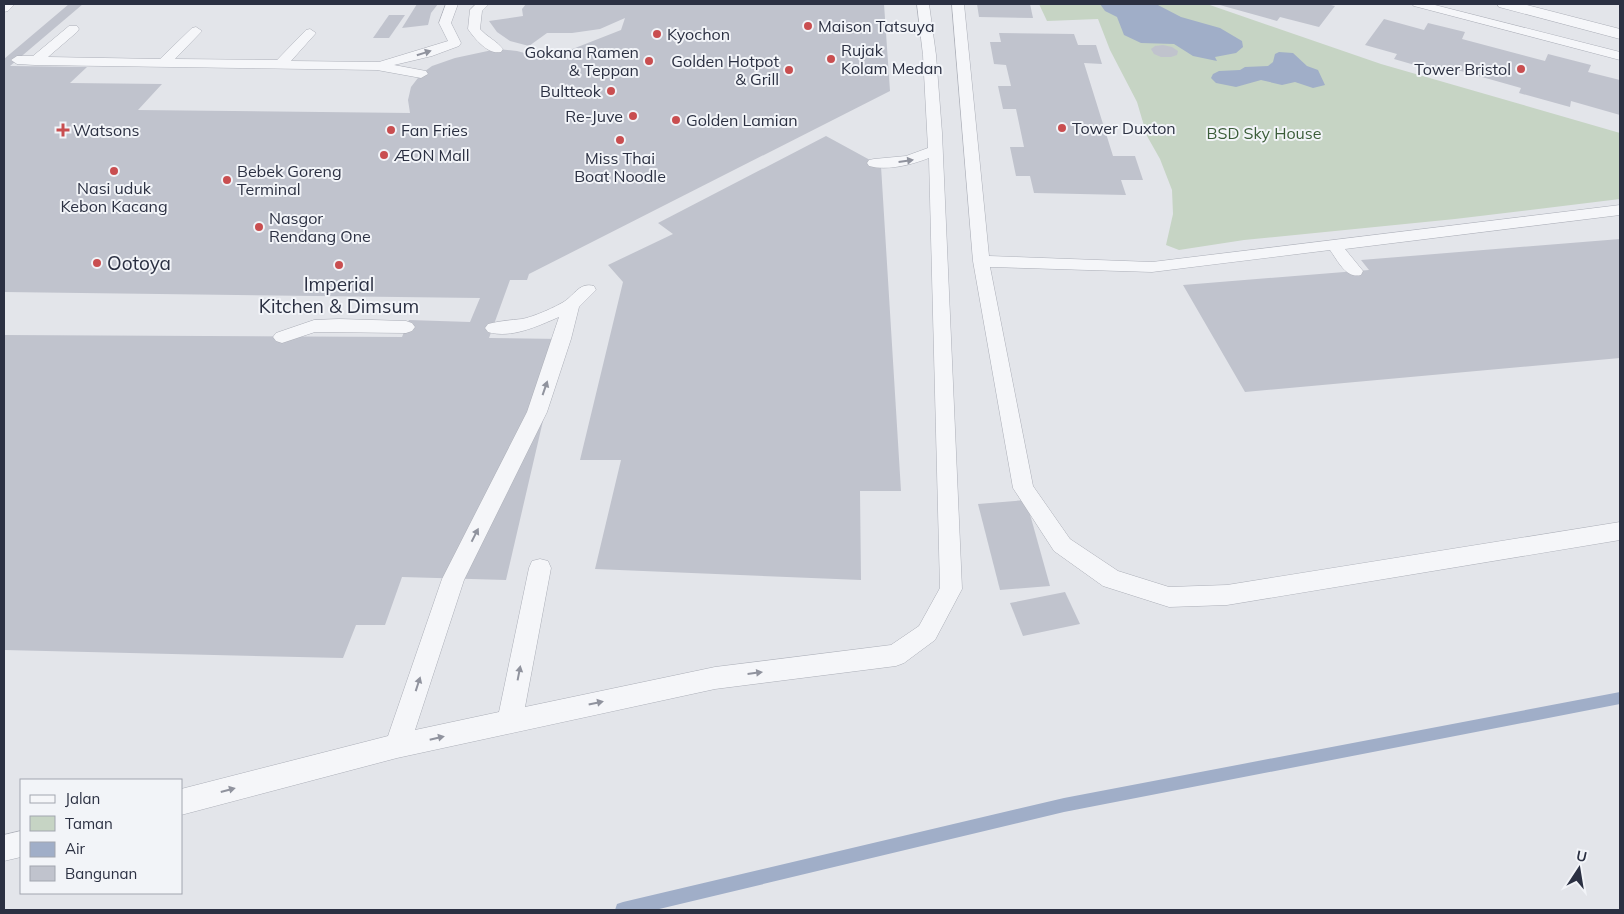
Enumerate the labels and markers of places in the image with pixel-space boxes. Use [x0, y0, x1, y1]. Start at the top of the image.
place label: Maison Tatsuya [818, 16, 935, 36]
marker: Maison Tatsuya [802, 20, 814, 32]
place label: Kyochon [667, 24, 730, 44]
marker: Kyochon [651, 28, 663, 40]
place label: Rujak Kolam Medan [841, 40, 943, 78]
place label: Gokana Ramen & Teppan [524, 42, 639, 80]
place label: Golden Hotpot & Grill [671, 51, 779, 89]
marker: Rujak Kolam Medan [825, 53, 837, 65]
marker: Gokana Ramen & Teppan [643, 55, 655, 67]
place label: Tower Bristol [1414, 59, 1511, 79]
marker: Tower Bristol [1515, 63, 1527, 75]
marker: Golden Hotpot & Grill [783, 64, 795, 76]
place label: Bultteok [540, 81, 602, 101]
marker: Bultteok [605, 85, 617, 97]
place label: Re-Juve [565, 106, 623, 126]
marker: Re-Juve [627, 110, 639, 122]
place label: Golden Lamian [686, 110, 798, 130]
marker: Golden Lamian [670, 114, 682, 126]
place label: Tower Duxton [1072, 118, 1176, 138]
place label: Watsons [73, 120, 140, 140]
place label: Fan Fries [401, 120, 468, 140]
marker: Tower Duxton [1056, 122, 1068, 134]
marker: Watsons [57, 124, 69, 136]
marker: Fan Fries [385, 124, 397, 136]
marker: Miss Thai Boat Noodle [614, 134, 626, 146]
place label: ÆON Mall [393, 145, 469, 165]
place label: Miss Thai Boat Noodle [574, 148, 666, 186]
marker: ÆON Mall [378, 149, 390, 161]
place label: Bebek Goreng Terminal [237, 161, 342, 199]
marker: Nasi uduk Kebon Kacang [108, 165, 120, 177]
marker: Bebek Goreng Terminal [221, 174, 233, 186]
place label: Nasi uduk Kebon Kacang [60, 178, 168, 216]
place label: Nasgor Rendang One [269, 208, 371, 246]
marker: Nasgor Rendang One [253, 221, 265, 233]
place label: Ootoya [107, 251, 171, 275]
marker: Ootoya [91, 257, 103, 269]
marker: Imperial Kitchen & Dimsum [333, 259, 345, 271]
place label: Imperial Kitchen & Dimsum [259, 272, 419, 318]

